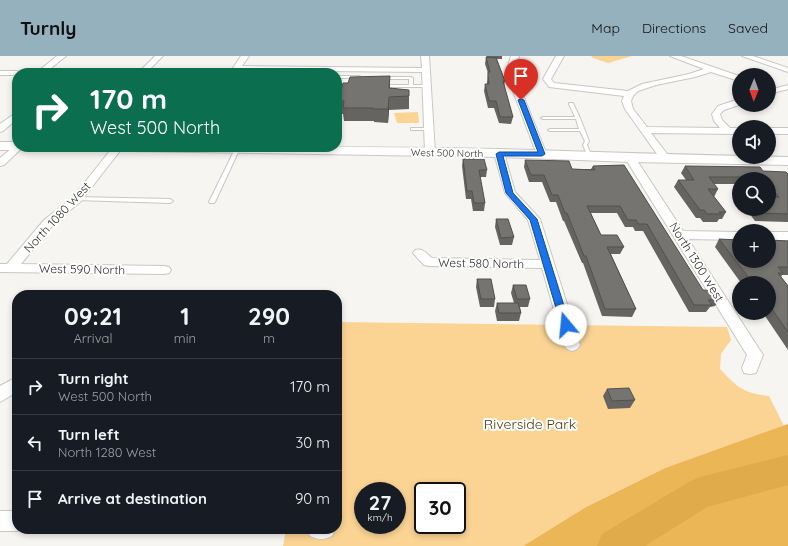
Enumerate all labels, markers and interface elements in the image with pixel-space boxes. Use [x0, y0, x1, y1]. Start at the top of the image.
text: Turnly [20, 16, 76, 40]
text: Map [591, 19, 620, 37]
text: Directions [642, 19, 706, 37]
text: Saved [728, 19, 768, 37]
pin [504, 59, 538, 100]
icon: arrive [510, 65, 532, 87]
north arrow [732, 68, 776, 112]
map controls [732, 68, 776, 320]
text: 170 m [90, 81, 167, 116]
icon: right [24, 84, 76, 136]
text: West 500 North [90, 116, 220, 139]
button: sound [732, 120, 776, 164]
street label: West 500 North [411, 146, 483, 160]
button: search [732, 172, 776, 216]
street label: North 1080 West [20, 179, 94, 255]
street label: North 1300 West [667, 219, 727, 305]
button: + [732, 224, 776, 268]
street label: West 580 North [438, 255, 524, 271]
street label: West 590 North [39, 261, 125, 277]
button: − [732, 276, 776, 320]
text: 09:21 [64, 301, 122, 331]
text: 1 [180, 301, 190, 331]
text: 290 [248, 301, 290, 331]
position arrow [545, 304, 587, 346]
text: Arrival [73, 330, 112, 346]
text: min [174, 330, 196, 346]
text: m [263, 330, 275, 346]
text: Turn right [58, 369, 129, 388]
icon: right [24, 376, 46, 398]
text: 170 m [290, 377, 330, 396]
text: West 500 North [58, 388, 152, 404]
park label: Riverside Park [484, 415, 576, 433]
text: Turn left [58, 425, 120, 444]
icon: left [24, 432, 46, 454]
text: 30 m [295, 433, 330, 452]
text: North 1280 West [58, 444, 156, 460]
speed limit sign: 30 [414, 482, 466, 534]
icon: arrive [24, 488, 46, 510]
text: Arrive at destination [58, 489, 207, 508]
text: 90 m [295, 489, 330, 508]
text: 27 [369, 490, 391, 515]
text: km/h [367, 511, 393, 524]

